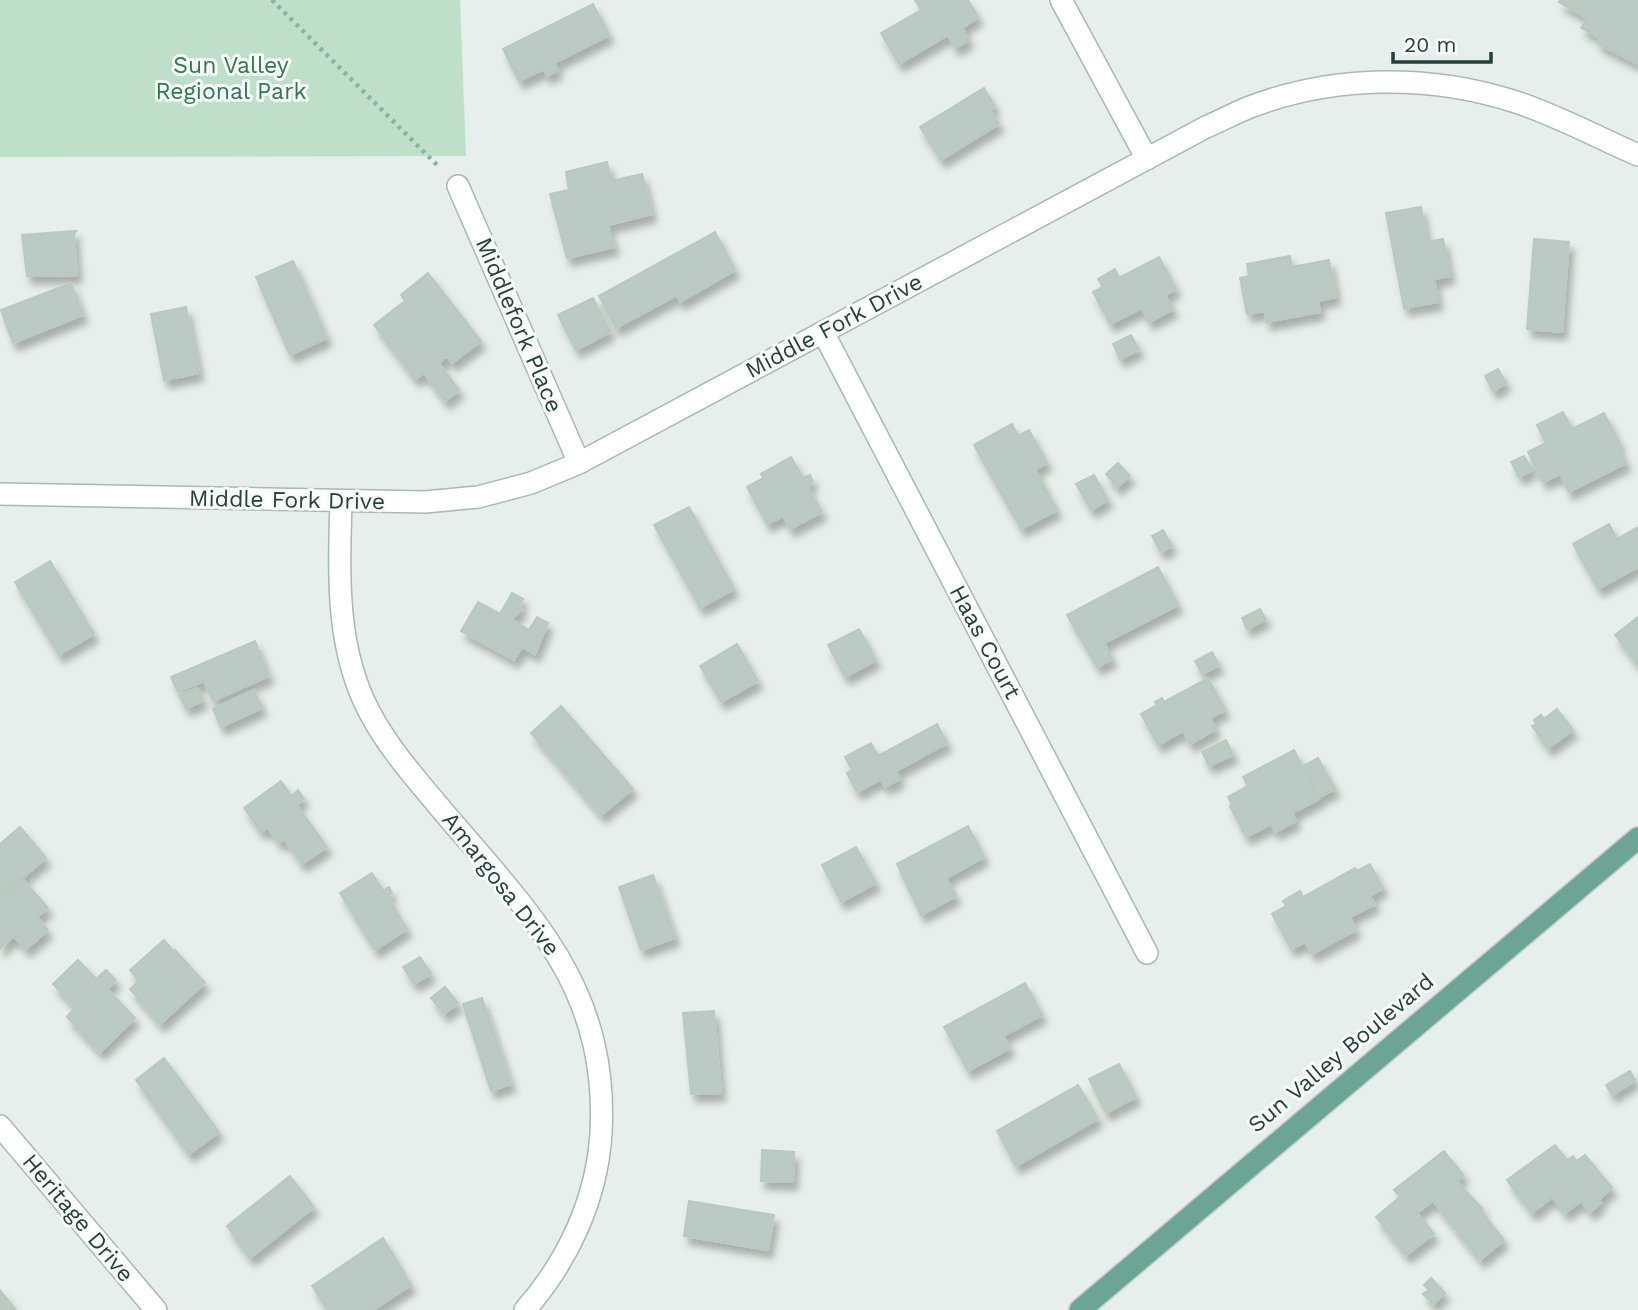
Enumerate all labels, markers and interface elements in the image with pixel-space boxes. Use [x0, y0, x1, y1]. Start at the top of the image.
scale bar [1393, 21, 1491, 65]
text: 20 m [1404, 32, 1456, 57]
park label: Sun Valley Regional Park [155, 52, 307, 105]
street label: Middlefork Place [470, 234, 568, 416]
street label: Middle Fork Drive [741, 268, 927, 384]
street label: Middle Fork Drive [189, 485, 385, 515]
street label: Haas Court [944, 581, 1026, 704]
street label: Amargosa Drive [437, 807, 565, 961]
street label: Sun Valley Boulevard [1243, 968, 1439, 1138]
street label: Heritage Drive [17, 1149, 139, 1287]

